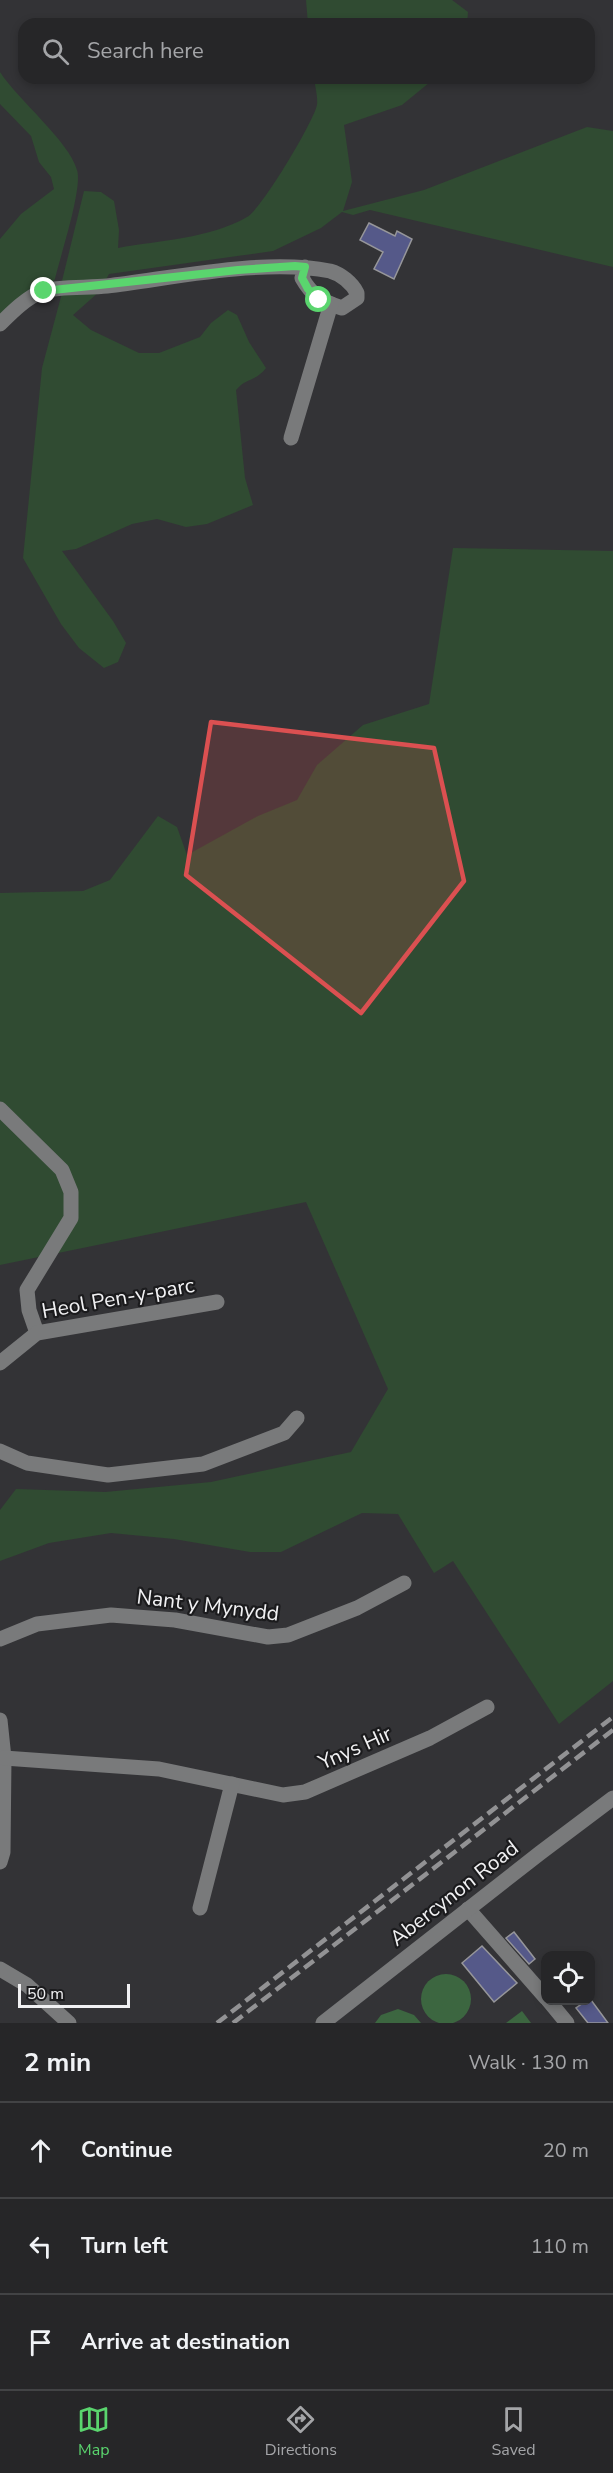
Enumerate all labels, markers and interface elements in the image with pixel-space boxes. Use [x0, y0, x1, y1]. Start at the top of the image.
search box [18, 18, 595, 84]
icon: search [39, 35, 72, 68]
text: Search here [87, 36, 204, 66]
route end [30, 277, 56, 303]
route start [305, 286, 331, 312]
street label: Heol Pen-y-parc [39, 1271, 197, 1325]
street label: Nant y Mynydd [135, 1582, 281, 1628]
street label: Ynys Hir [313, 1719, 396, 1777]
street label: Abercynon Road [384, 1834, 524, 1952]
map controls [541, 1951, 595, 2005]
button: locate [541, 1951, 595, 2005]
scale bar [18, 1981, 130, 2008]
text: 50 m [27, 1983, 64, 2005]
text: 2 min [24, 2045, 91, 2080]
text: Walk · 130 m [469, 2049, 589, 2076]
icon: ahead [24, 2134, 57, 2167]
text: Continue [81, 2135, 172, 2165]
text: 20 m [543, 2137, 589, 2164]
icon: left [24, 2230, 57, 2263]
text: Turn left [81, 2231, 168, 2261]
text: 110 m [531, 2233, 589, 2260]
icon: arrive [24, 2326, 57, 2359]
text: Arrive at destination [81, 2327, 290, 2357]
tab: Map [77, 2403, 110, 2461]
tab: Directions [265, 2403, 337, 2461]
tab: Saved [492, 2403, 536, 2461]

